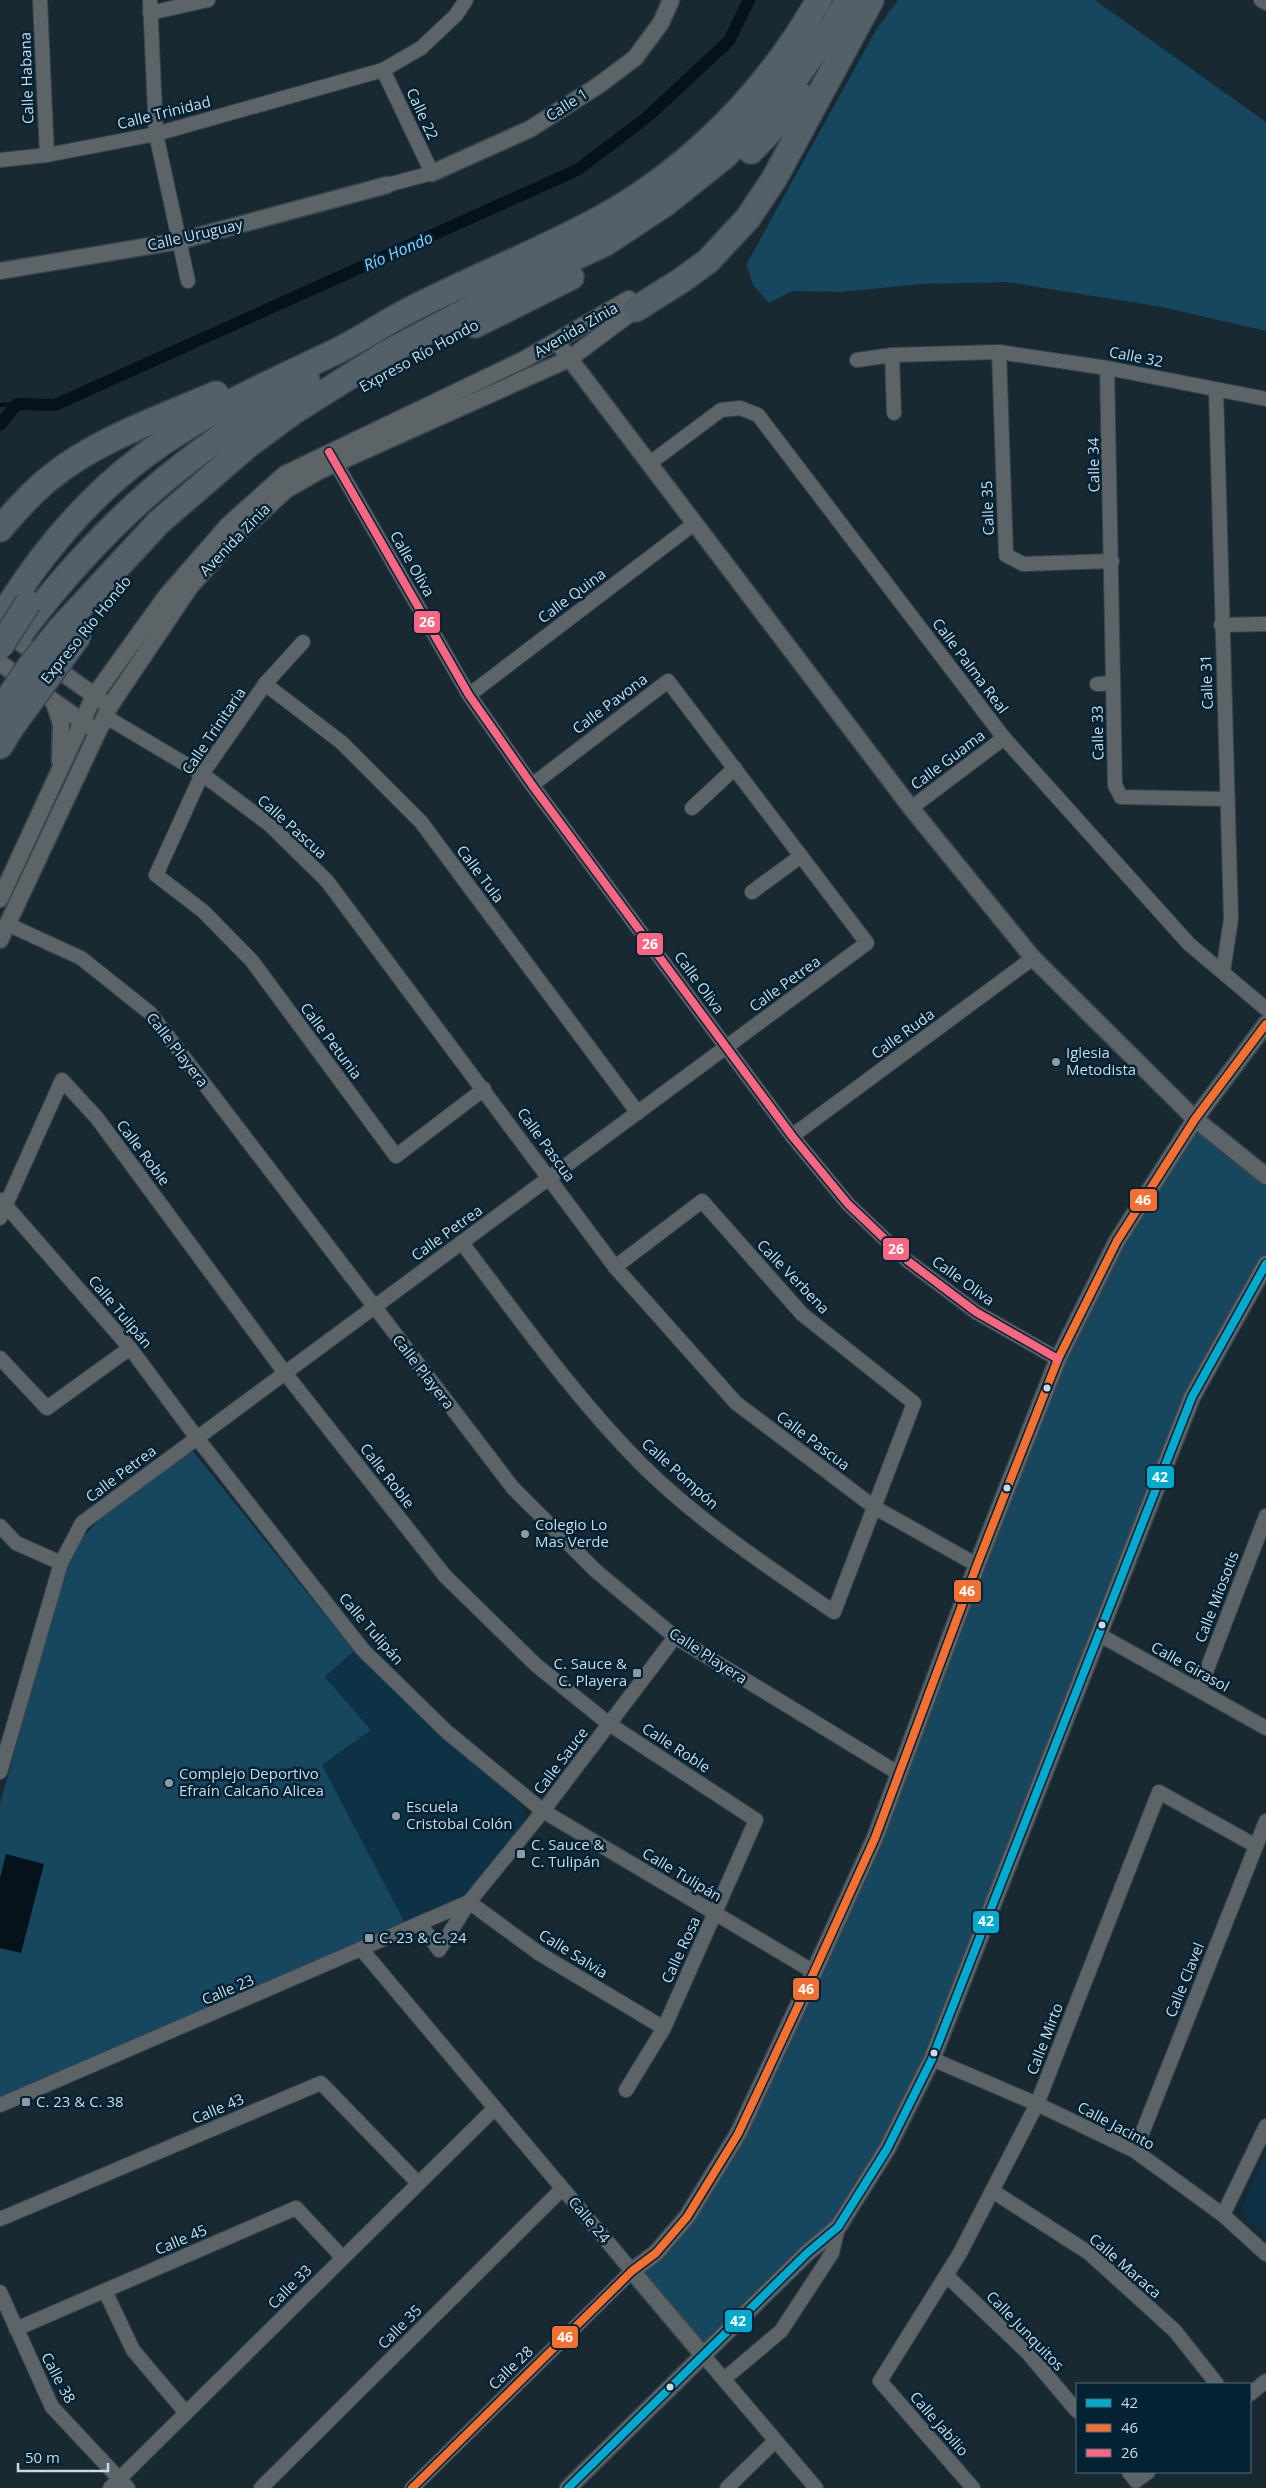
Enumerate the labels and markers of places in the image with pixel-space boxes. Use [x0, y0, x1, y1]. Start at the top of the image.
place label: Iglesia Metodista [1066, 1042, 1136, 1079]
marker: Iglesia Metodista [1050, 1056, 1062, 1068]
unlabelled marker [1042, 1383, 1052, 1393]
unlabelled marker [1002, 1483, 1012, 1493]
place label: Colegio Lo Mas Verde [535, 1514, 609, 1551]
marker: Colegio Lo Mas Verde [519, 1528, 531, 1540]
unlabelled marker [1097, 1620, 1107, 1630]
place label: C. Sauce & C. Playera [554, 1653, 627, 1690]
marker: C. Sauce & C. Playera [631, 1667, 643, 1679]
place label: Complejo Deportivo Efraín Calcaño Alicea [179, 1763, 324, 1800]
marker: Complejo Deportivo Efraín Calcaño Alicea [163, 1777, 175, 1789]
place label: Escuela Cristobal Colón [406, 1796, 513, 1833]
marker: Escuela Cristobal Colón [390, 1810, 402, 1822]
place label: C. Sauce & C. Tulipán [531, 1834, 605, 1871]
marker: C. Sauce & C. Tulipán [515, 1848, 527, 1860]
place label: C. 23 & C. 24 [379, 1927, 467, 1947]
marker: C. 23 & C. 24 [363, 1932, 375, 1944]
unlabelled marker [929, 2048, 939, 2058]
place label: C. 23 & C. 38 [36, 2091, 124, 2111]
marker: C. 23 & C. 38 [20, 2096, 32, 2108]
unlabelled marker [665, 2382, 675, 2392]

